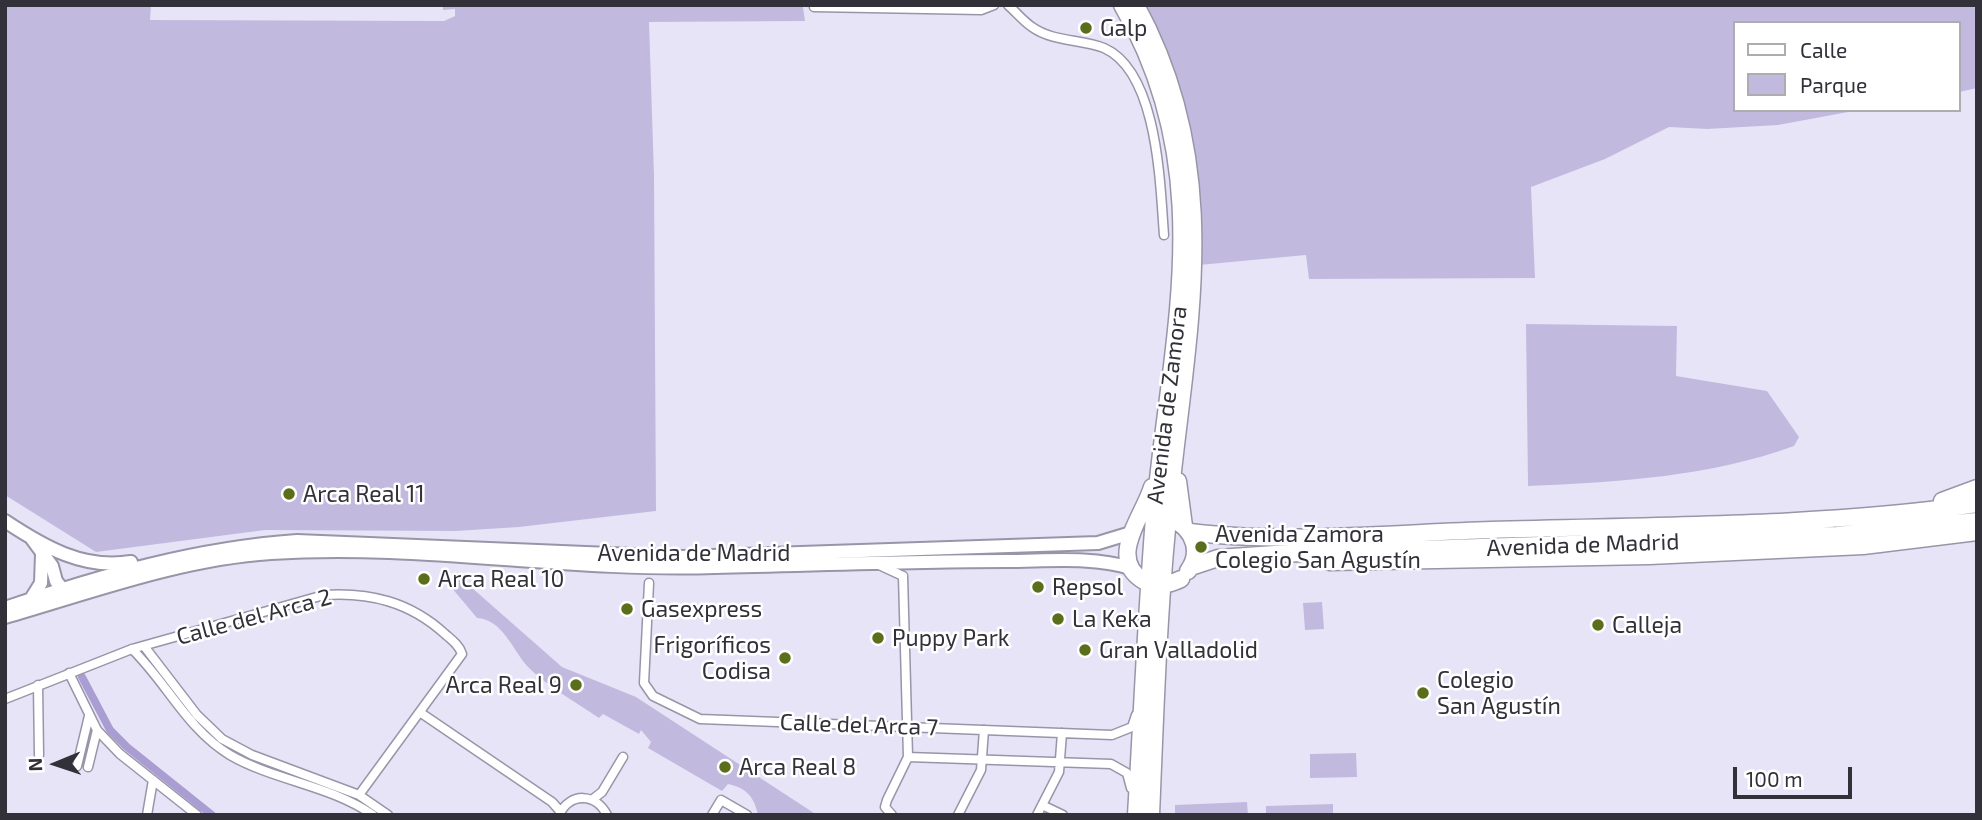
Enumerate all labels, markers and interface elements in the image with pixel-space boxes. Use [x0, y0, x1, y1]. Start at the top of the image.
place label: Galp [1100, 14, 1147, 42]
marker: Galp [1078, 20, 1094, 36]
legend [1734, 21, 1961, 112]
text: Calle [1800, 37, 1847, 62]
text: Parque [1800, 72, 1867, 97]
street label: Avenida de Zamora [1141, 304, 1193, 506]
place label: Arca Real 11 [303, 480, 425, 508]
marker: Arca Real 11 [281, 486, 297, 502]
place label: Avenida Zamora Colegio San Agustín [1215, 520, 1421, 574]
street label: Avenida de Madrid [1486, 528, 1680, 562]
street label: Avenida de Madrid [598, 539, 790, 567]
marker: Avenida Zamora Colegio San Agustín [1193, 539, 1209, 555]
place label: Arca Real 10 [438, 565, 564, 593]
marker: Arca Real 10 [416, 571, 432, 587]
place label: Repsol [1052, 573, 1123, 601]
marker: Repsol [1030, 579, 1046, 595]
street label: Calle del Arca 2 [173, 583, 335, 651]
place label: Gasexpress [641, 595, 762, 623]
marker: Gasexpress [619, 601, 635, 617]
place label: La Keka [1072, 605, 1152, 633]
marker: La Keka [1050, 611, 1066, 627]
place label: Calleja [1612, 611, 1682, 639]
marker: Calleja [1590, 617, 1606, 633]
place label: Puppy Park [892, 624, 1010, 652]
marker: Puppy Park [870, 630, 886, 646]
place label: Frigoríficos Codisa [654, 631, 771, 685]
place label: Gran Valladolid [1099, 636, 1258, 664]
marker: Gran Valladolid [1077, 642, 1093, 658]
marker: Frigoríficos Codisa [777, 650, 793, 666]
place label: Colegio San Agustín [1437, 666, 1561, 720]
place label: Arca Real 9 [446, 671, 562, 699]
marker: Arca Real 9 [568, 677, 584, 693]
marker: Colegio San Agustín [1415, 685, 1431, 701]
street label: Calle del Arca 7 [779, 708, 939, 742]
north arrow [21, 729, 91, 799]
place label: Arca Real 8 [739, 753, 856, 781]
scale bar [1737, 754, 1856, 798]
text: N [23, 757, 46, 772]
marker: Arca Real 8 [717, 759, 733, 775]
text: 100 m [1746, 766, 1803, 791]

